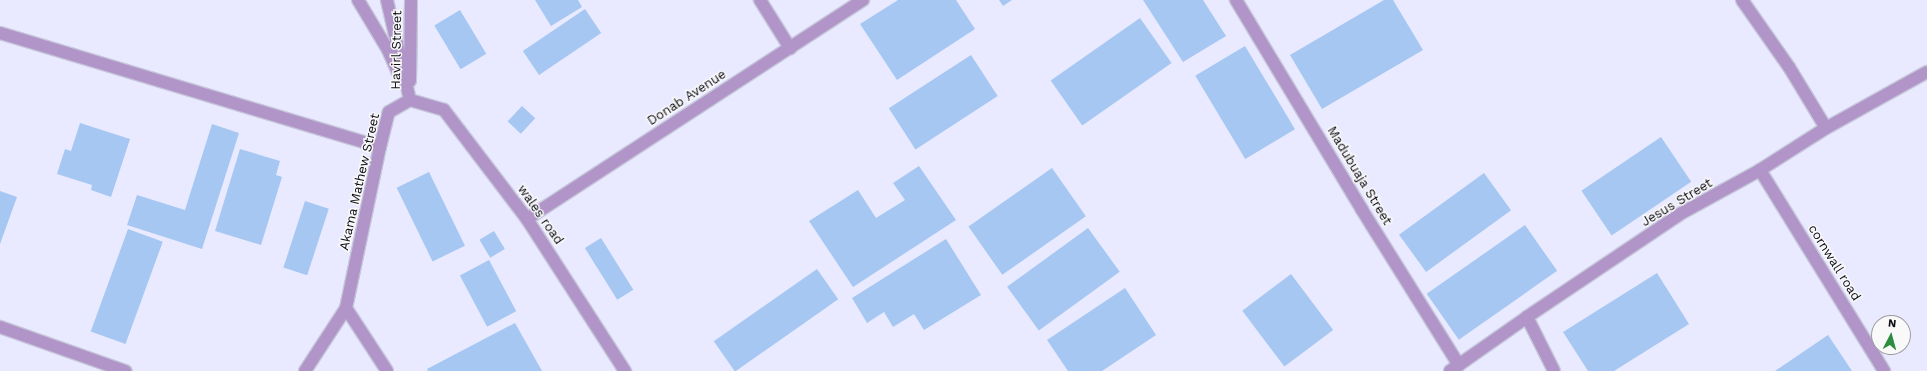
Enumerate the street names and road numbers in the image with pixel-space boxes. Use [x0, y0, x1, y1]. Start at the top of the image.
street label: Havirl Street [389, 10, 405, 90]
street label: Donab Avenue [645, 67, 729, 129]
street label: Akama Mathew Street [337, 112, 383, 252]
street label: Madubuaja Street [1323, 124, 1395, 228]
street label: Jesus Street [1639, 176, 1715, 230]
street label: wales road [514, 182, 566, 248]
street label: cornwall road [1804, 222, 1864, 304]

